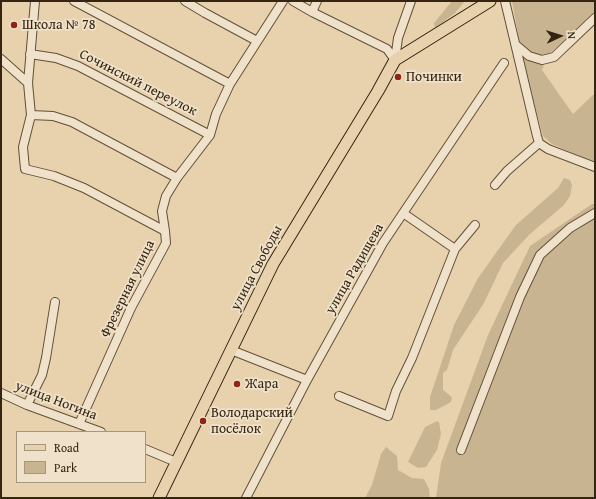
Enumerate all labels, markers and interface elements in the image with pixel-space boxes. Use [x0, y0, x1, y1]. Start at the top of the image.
north arrow [540, 16, 580, 56]
place label: Школа № 78 [22, 17, 95, 33]
marker: Школа № 78 [9, 20, 19, 30]
text: N [564, 31, 580, 39]
street label: Сочинский переулок [76, 46, 200, 120]
place label: Починки [406, 69, 462, 85]
marker: Починки [393, 72, 403, 82]
street label: улица Радищева [322, 221, 388, 317]
street label: улица Свободы [227, 222, 287, 314]
street label: Фрезерная улица [97, 238, 159, 340]
place label: Жара [245, 376, 278, 392]
street label: улица Ногина [13, 378, 99, 424]
marker: Жара [232, 379, 242, 389]
place label: Володарский посёлок [211, 405, 293, 438]
marker: Володарский посёлок [198, 416, 208, 426]
legend [16, 431, 146, 483]
text: Road [54, 439, 79, 456]
text: Park [54, 459, 77, 476]

